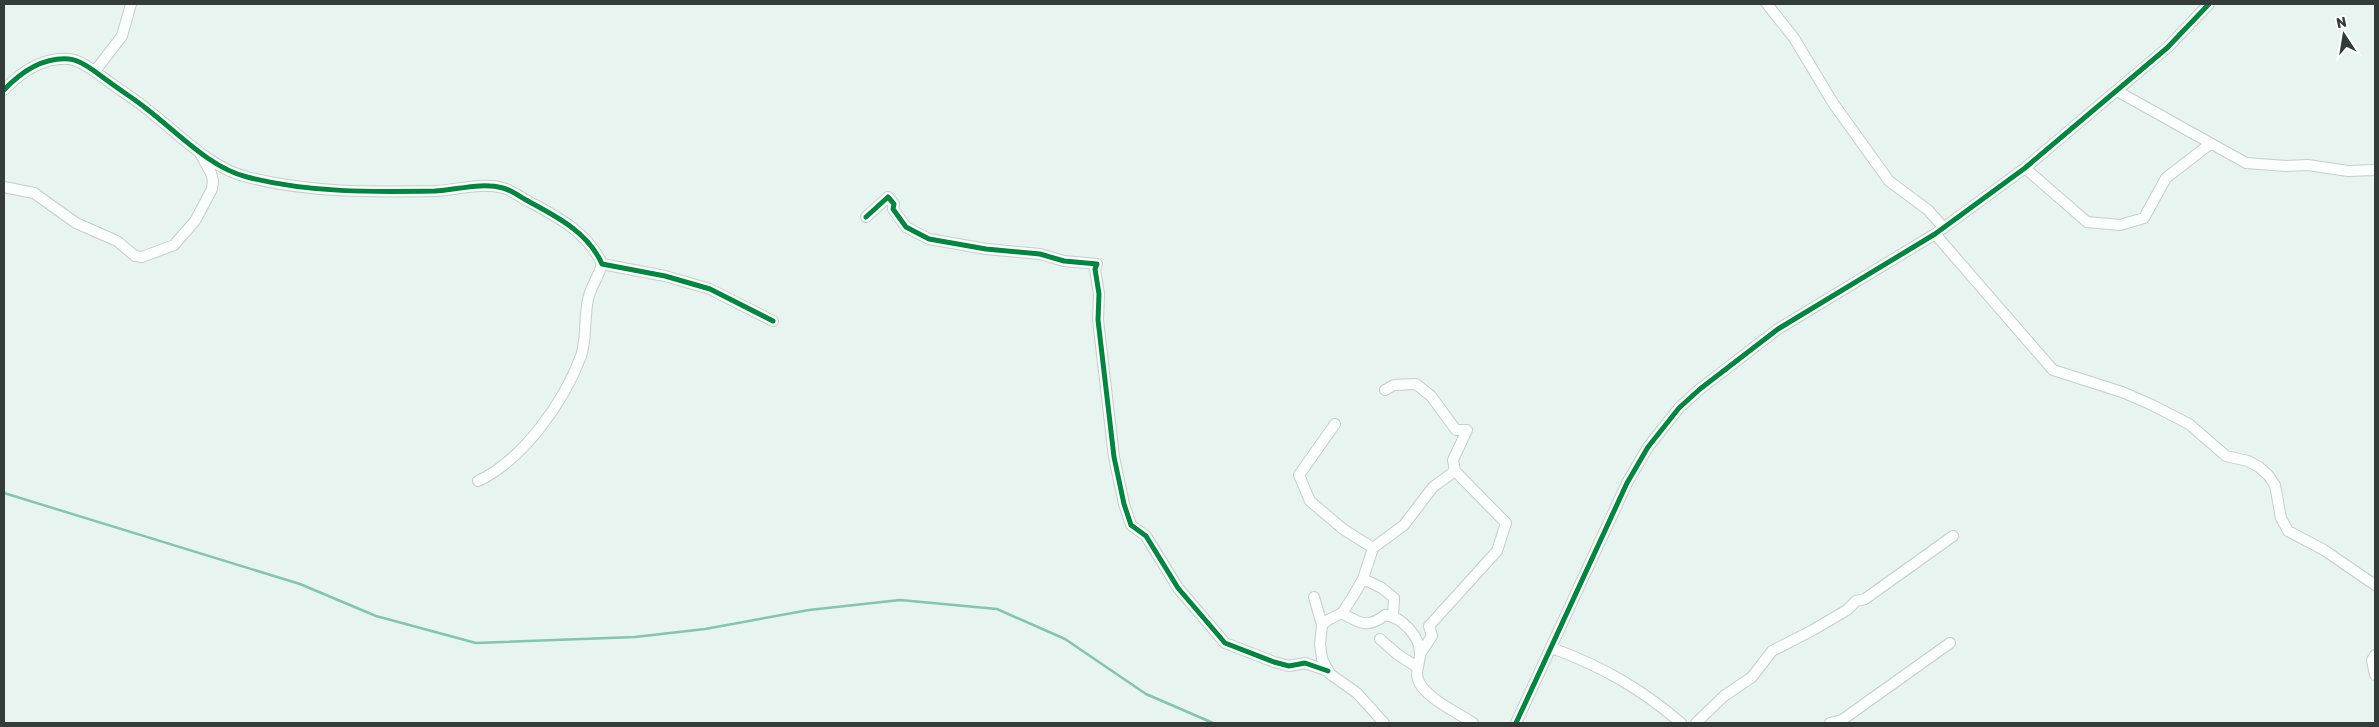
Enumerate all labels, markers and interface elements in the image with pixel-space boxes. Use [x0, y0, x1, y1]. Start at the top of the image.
north arrow [2319, 10, 2369, 60]
text: N [2335, 13, 2348, 32]

